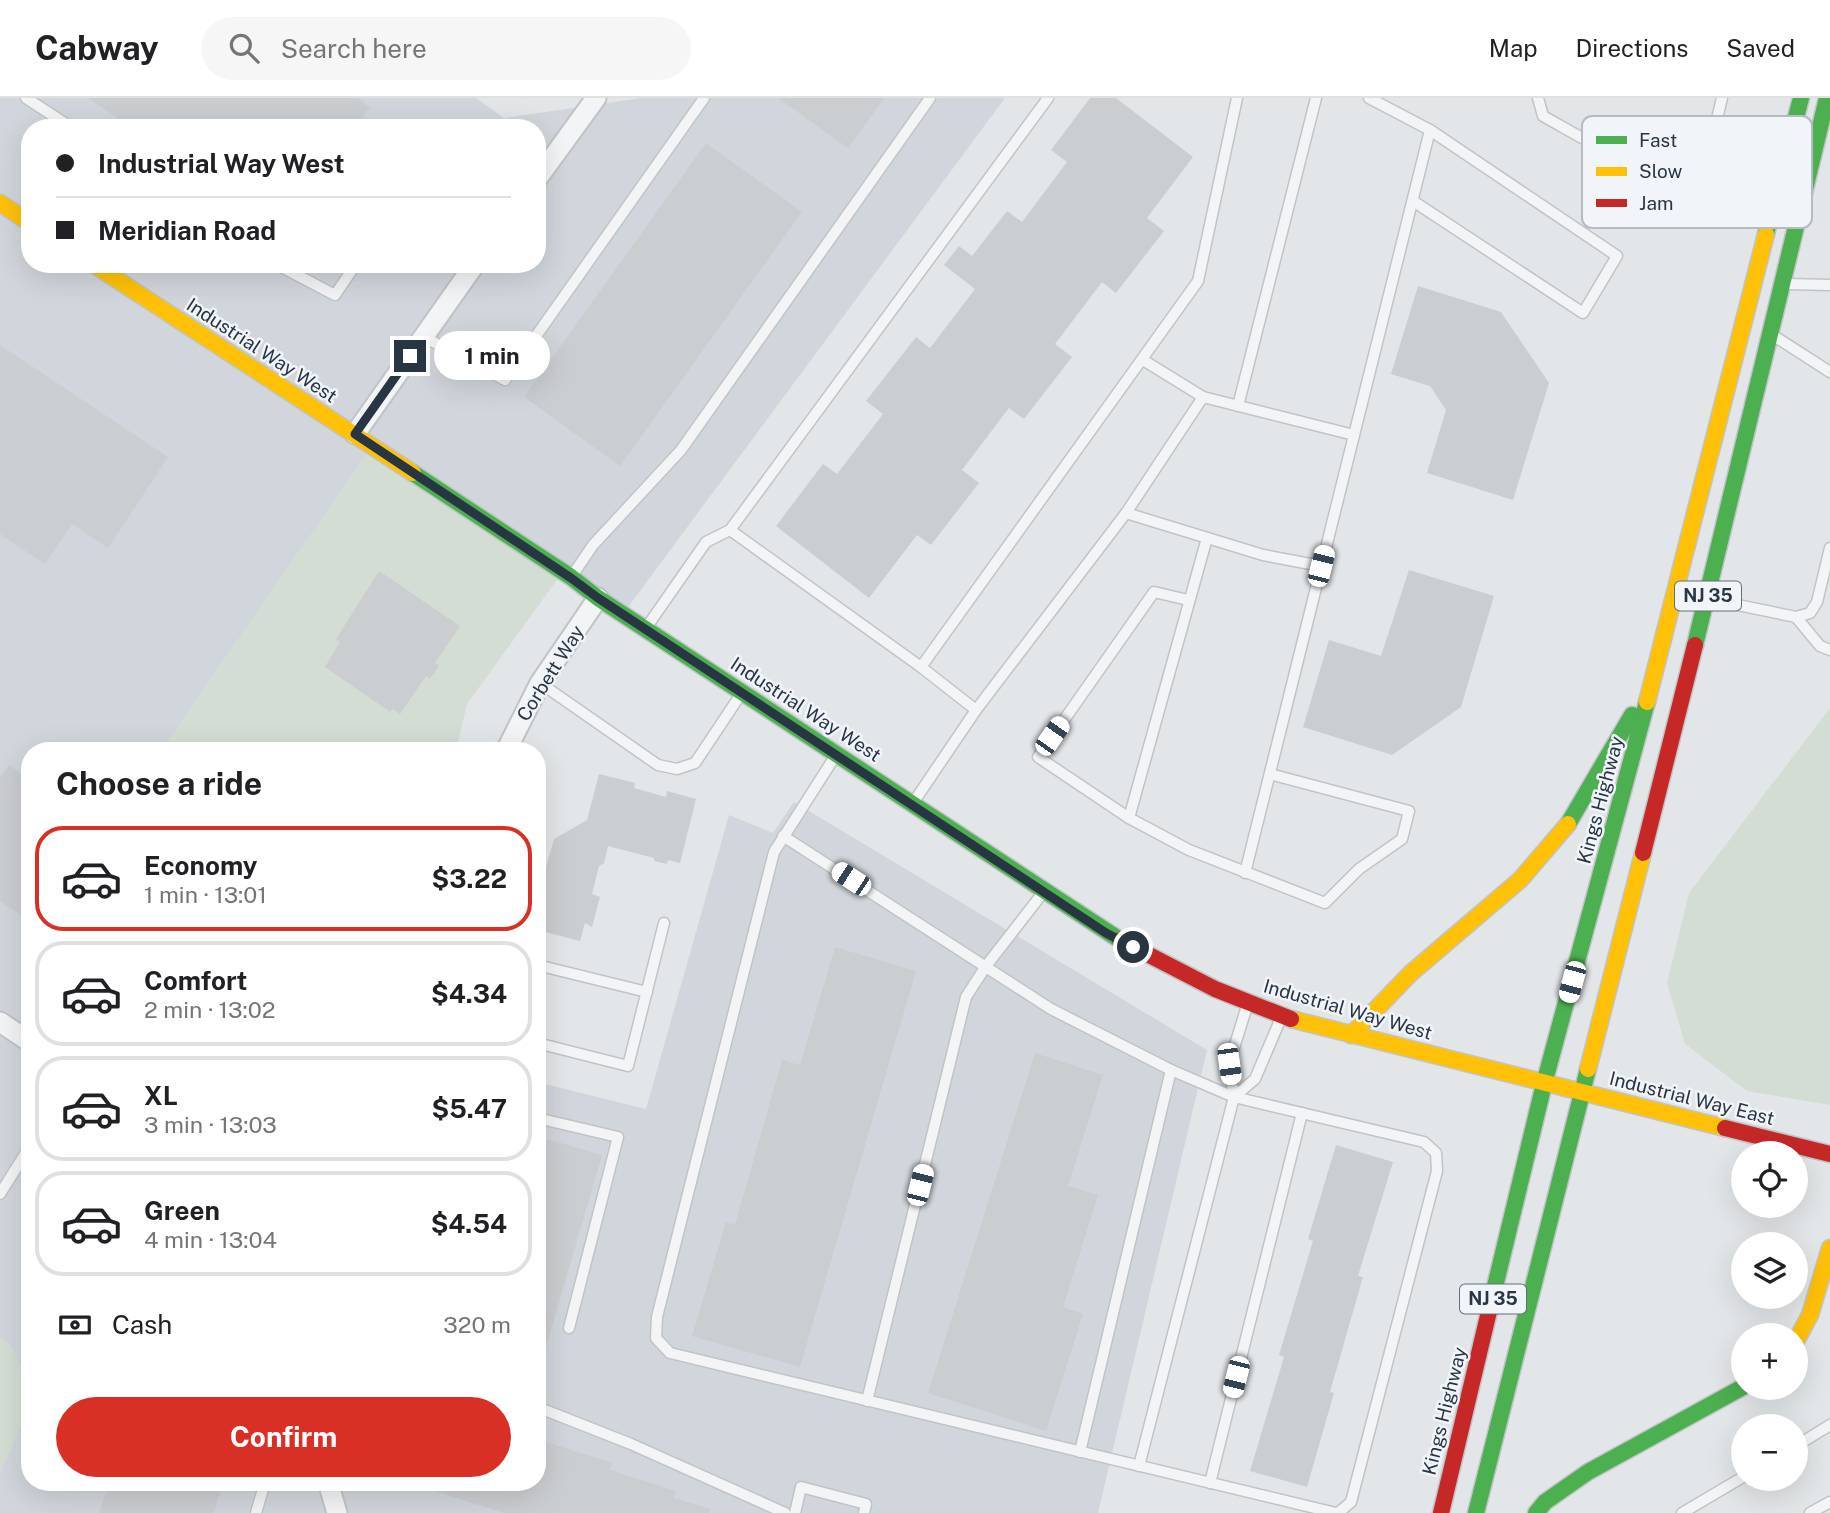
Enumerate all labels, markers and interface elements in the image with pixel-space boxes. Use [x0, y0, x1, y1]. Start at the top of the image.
search box [201, 17, 691, 80]
text: Cabway [35, 29, 159, 67]
icon: search [225, 29, 263, 67]
text: Search here [281, 33, 427, 64]
text: Map [1489, 34, 1538, 62]
text: Directions [1576, 34, 1688, 62]
text: Saved [1726, 34, 1795, 62]
legend [1582, 116, 1812, 228]
text: Fast [1639, 129, 1677, 151]
text: Industrial Way West [98, 148, 345, 179]
text: Slow [1639, 160, 1683, 182]
text: Jam [1639, 192, 1673, 214]
text: Meridian Road [98, 215, 276, 246]
street label: Industrial Way West [183, 293, 341, 407]
callout: 1 min [434, 331, 550, 380]
route end [394, 340, 426, 372]
text: 1 min [464, 342, 520, 369]
car [1306, 543, 1337, 589]
road number: NJ 35 [1675, 582, 1741, 610]
street label: Corbett Way [512, 621, 588, 725]
street label: Industrial Way West [727, 652, 885, 766]
car [1032, 713, 1073, 759]
street label: Kings Highway [1572, 734, 1628, 866]
text: Choose a ride [56, 765, 262, 802]
icon: car [60, 847, 123, 910]
text: Economy [144, 850, 257, 881]
car [828, 859, 875, 899]
text: $3.22 [431, 863, 507, 894]
text: 1 min · 13:01 [144, 881, 267, 908]
route start [1117, 931, 1149, 963]
car [1557, 959, 1588, 1005]
icon: car [60, 962, 123, 1025]
text: Comfort [144, 965, 247, 996]
street label: Industrial Way West [1261, 974, 1435, 1044]
text: $4.34 [431, 978, 507, 1009]
text: 2 min · 13:02 [144, 996, 275, 1023]
car [1216, 1042, 1243, 1086]
street label: Industrial Way East [1607, 1067, 1777, 1129]
icon: car [60, 1077, 123, 1140]
text: XL [144, 1080, 178, 1111]
text: $5.47 [431, 1093, 507, 1124]
text: 3 min · 13:03 [144, 1111, 277, 1138]
map controls [1731, 1141, 1808, 1491]
button: locate [1731, 1141, 1808, 1218]
car [905, 1162, 936, 1208]
icon: car [60, 1192, 123, 1255]
text: Green [144, 1195, 220, 1226]
text: $4.54 [431, 1208, 507, 1239]
text: 4 min · 13:04 [144, 1226, 277, 1253]
button: layers [1731, 1232, 1808, 1309]
road number: NJ 35 [1460, 1284, 1526, 1314]
icon: cash [56, 1306, 94, 1344]
text: Cash [112, 1309, 172, 1340]
text: 320 m [443, 1311, 511, 1338]
button: + [1731, 1323, 1808, 1400]
street label: Kings Highway [1417, 1345, 1471, 1477]
car [1221, 1354, 1252, 1400]
button: Confirm [56, 1397, 511, 1477]
button: − [1731, 1414, 1808, 1491]

